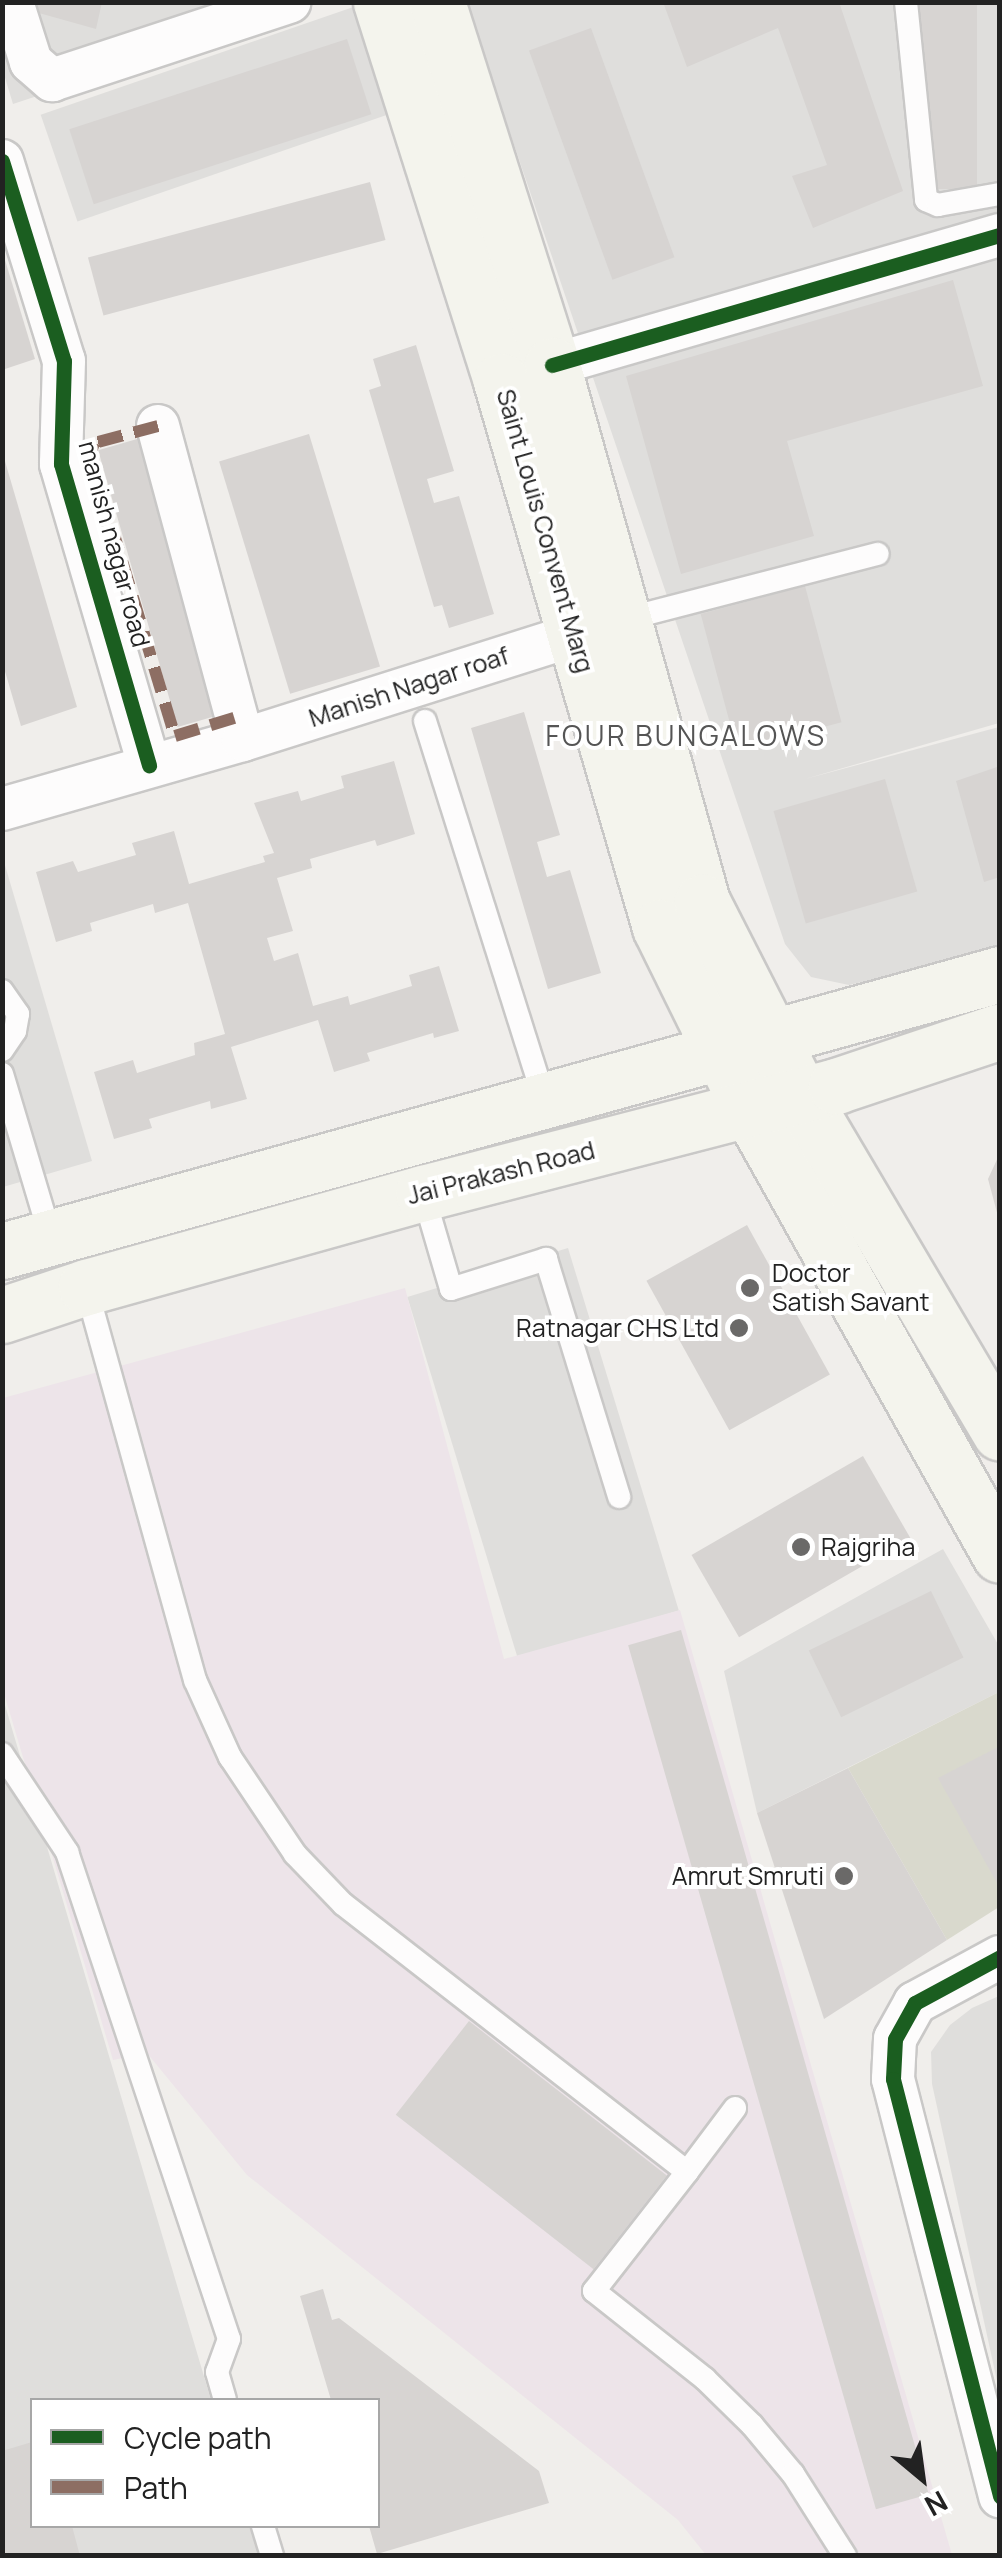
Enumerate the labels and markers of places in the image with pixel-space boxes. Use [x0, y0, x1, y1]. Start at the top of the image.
place label: Doctor Satish Savant [772, 1259, 930, 1318]
marker: Doctor Satish Savant [737, 1275, 763, 1301]
place label: Ratnagar CHS Ltd [516, 1313, 719, 1343]
marker: Ratnagar CHS Ltd [728, 1317, 750, 1339]
place label: Rajgriha [821, 1532, 915, 1562]
marker: Rajgriha [790, 1536, 812, 1558]
place label: Amrut Smruti [672, 1861, 824, 1891]
marker: Amrut Smruti [833, 1865, 855, 1887]

